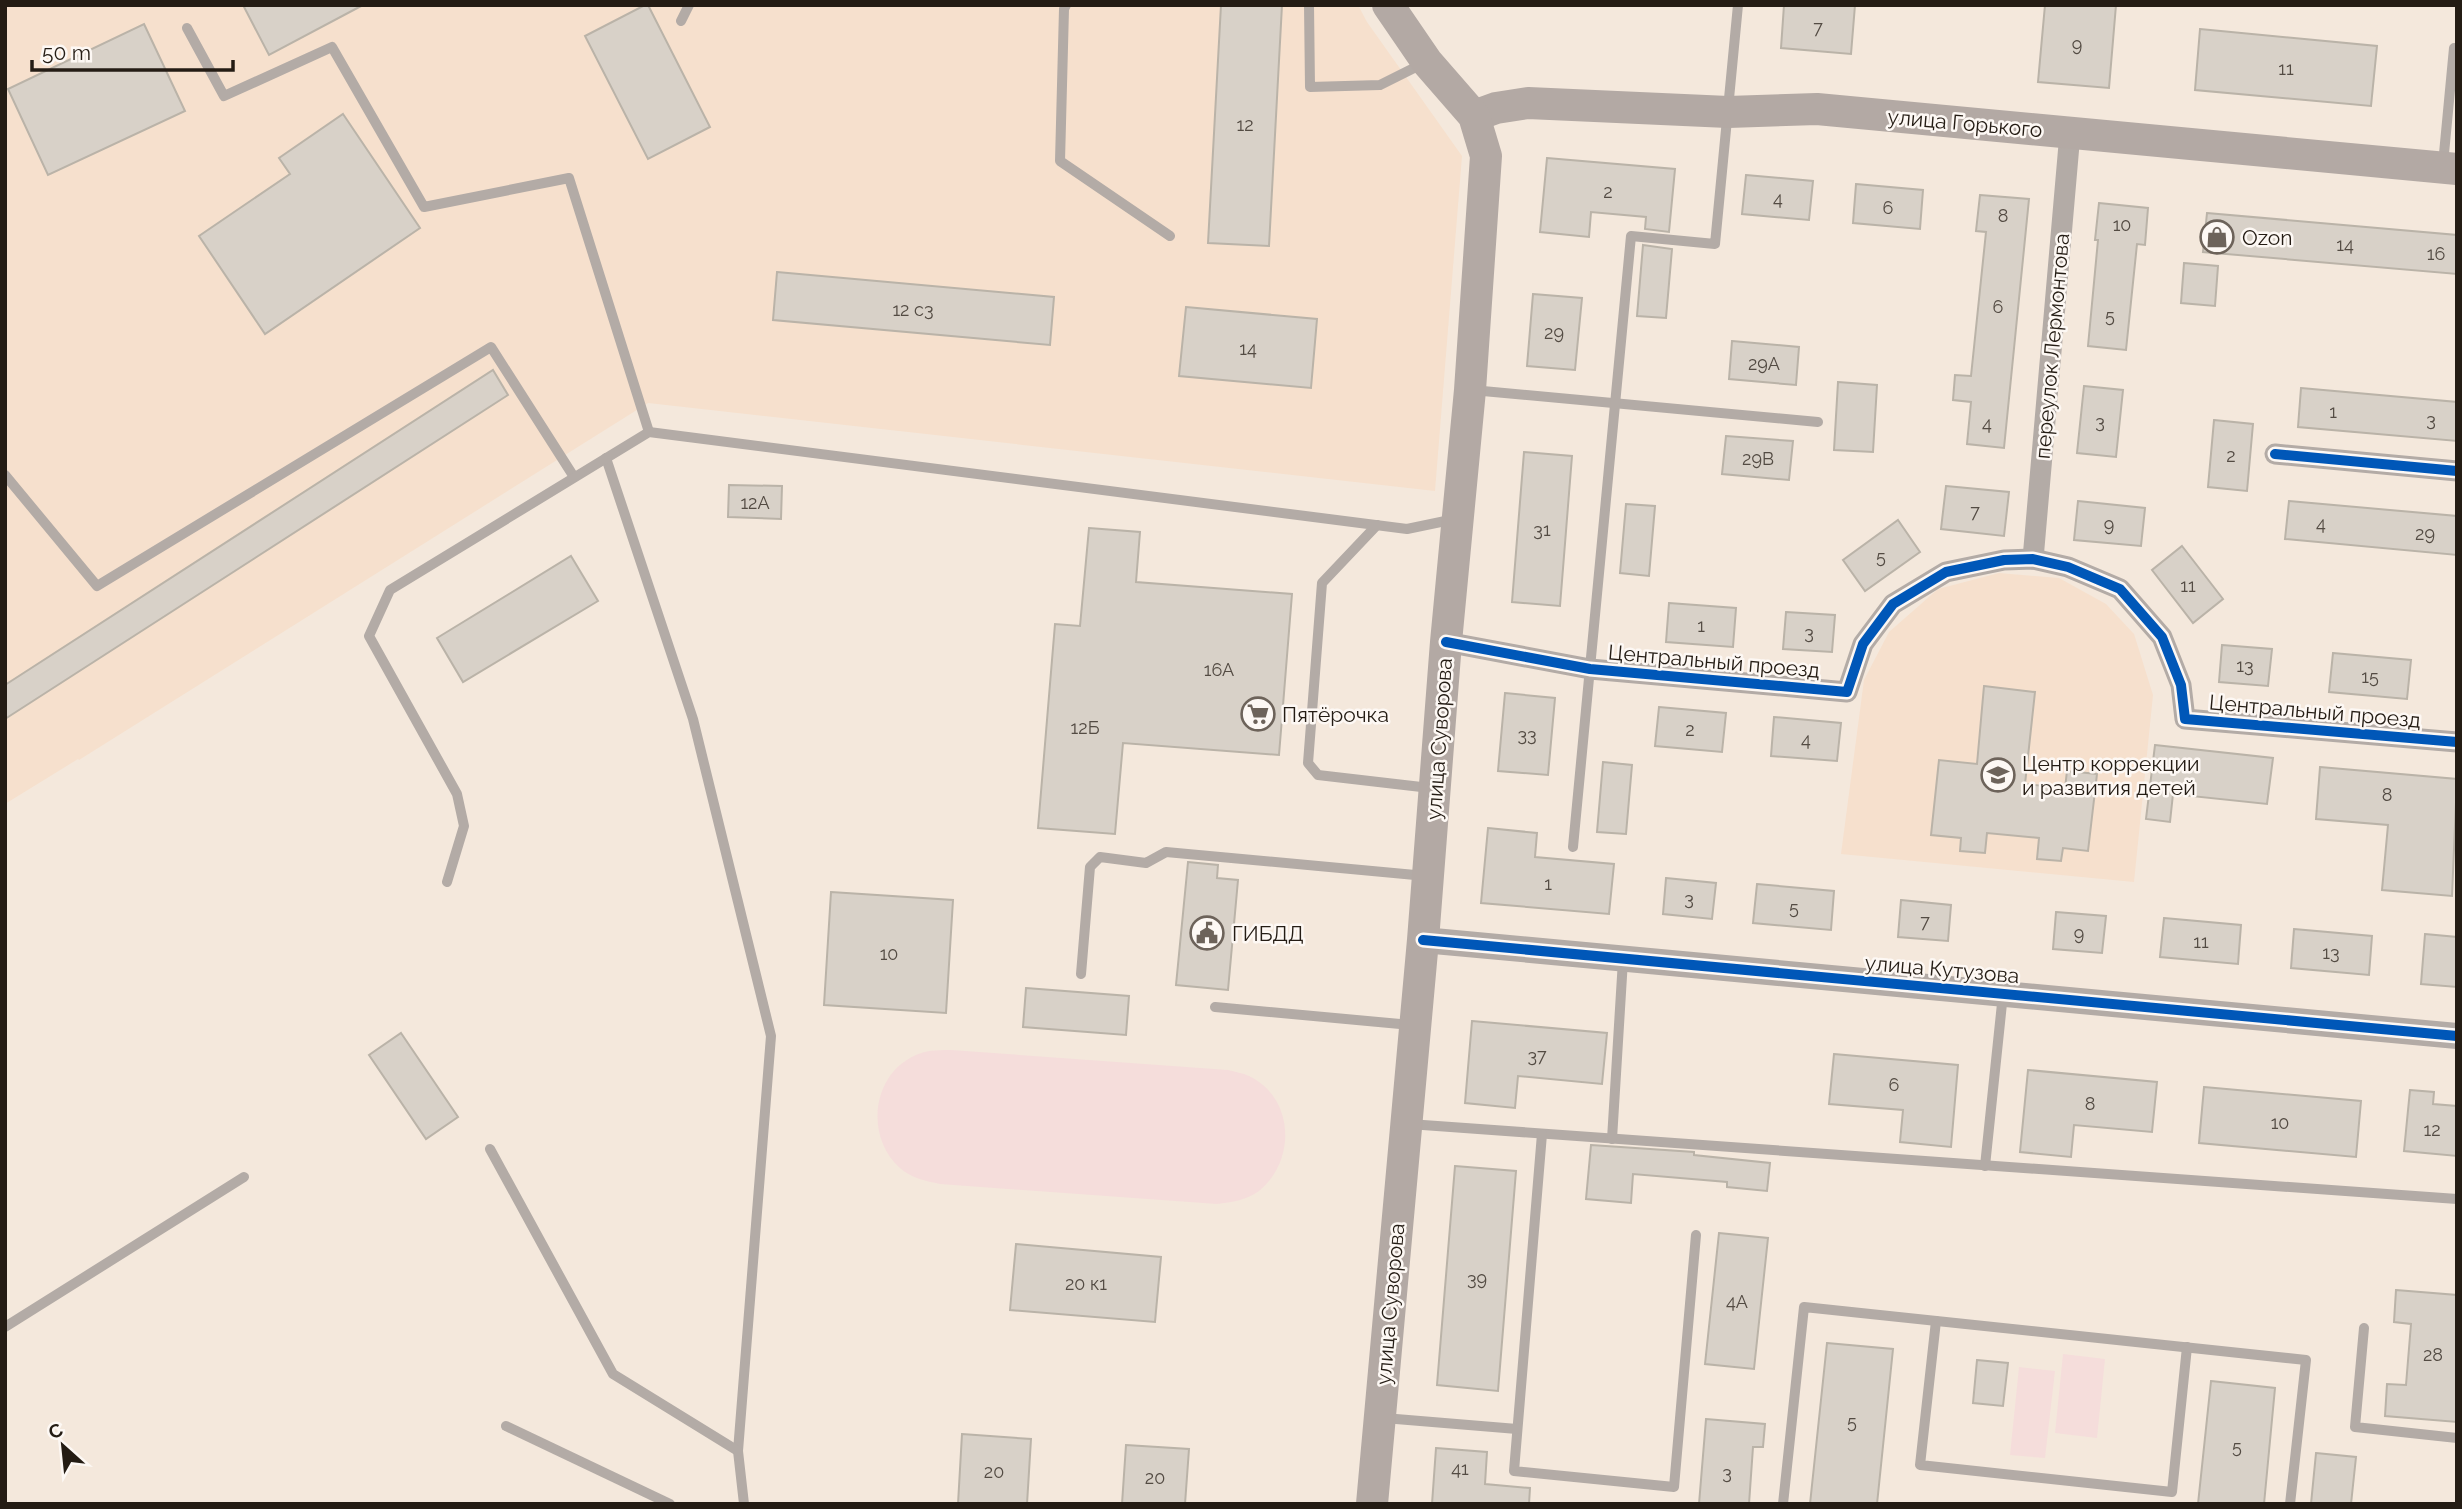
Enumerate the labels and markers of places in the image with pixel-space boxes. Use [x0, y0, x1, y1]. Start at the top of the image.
shop icon: Ozon [2198, 218, 2236, 256]
place label: Ozon [2242, 225, 2293, 250]
supermarket icon: Пятёрочка [1239, 695, 1277, 733]
place label: Пятёрочка [1282, 702, 1389, 727]
place label: Центр коррекции и развития детей [2022, 751, 2199, 800]
school or university icon: Центр коррекции и развития детей [1979, 756, 2017, 794]
public building icon: ГИБДД [1188, 914, 1226, 952]
place label: ГИБДД [1232, 921, 1304, 946]

